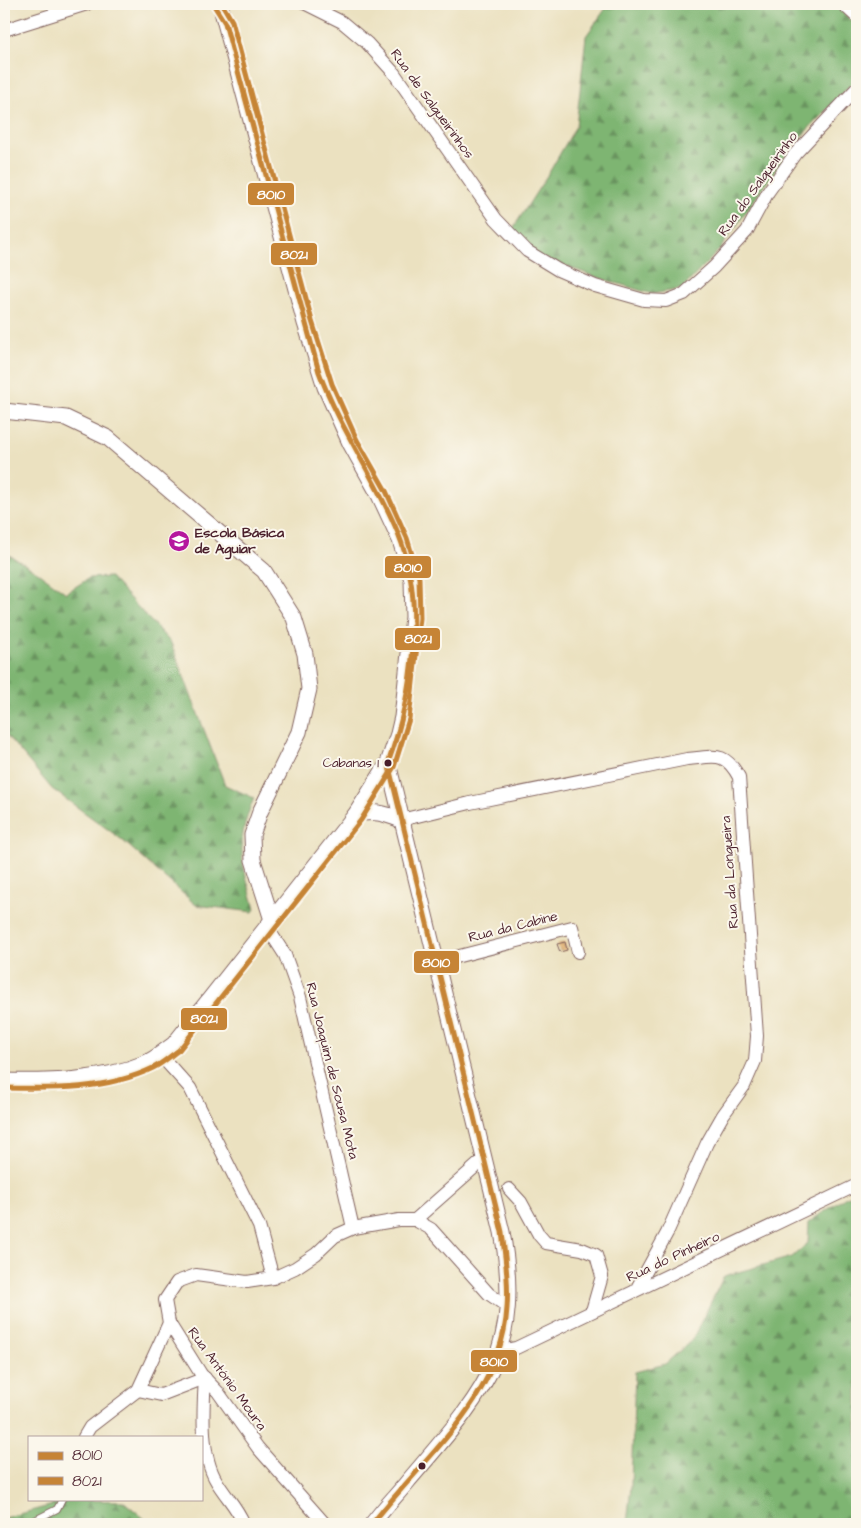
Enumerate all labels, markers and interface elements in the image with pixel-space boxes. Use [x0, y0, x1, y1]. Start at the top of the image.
street label: Rua de Salgueirinhos [385, 45, 479, 163]
street label: Rua do Salgueirinho [713, 128, 803, 240]
line badge: 8010 [247, 182, 295, 206]
text: 8010 [257, 185, 285, 205]
line badge: 8021 [270, 242, 318, 266]
text: 8021 [280, 245, 308, 265]
place label: Escola Básica de Aguiar [194, 523, 285, 560]
school or university icon: Escola Básica de Aguiar [167, 529, 191, 553]
line badge: 8010 [384, 555, 432, 579]
text: 8010 [394, 558, 422, 578]
line badge: 8021 [394, 627, 441, 651]
text: 8021 [404, 629, 432, 649]
place label: Cabanas 1 [323, 754, 379, 772]
marker: Cabanas 1 [383, 758, 393, 768]
street label: Rua da Longueira [716, 815, 744, 929]
street label: Rua da Cabine [466, 906, 560, 948]
line badge: 8010 [413, 950, 460, 974]
text: 8010 [422, 953, 450, 973]
street label: Rua Joaquim de Sousa Mota [300, 981, 364, 1161]
line badge: 8021 [180, 1007, 228, 1031]
text: 8021 [190, 1009, 218, 1029]
street label: Rua do Pinheiro [623, 1227, 723, 1287]
street label: Rua António Moura [183, 1323, 271, 1435]
line badge: 8010 [470, 1349, 518, 1373]
text: 8010 [480, 1352, 508, 1372]
legend [28, 1436, 202, 1500]
text: 8010 [72, 1445, 103, 1466]
unlabelled marker [417, 1461, 427, 1471]
text: 8021 [72, 1471, 102, 1492]

